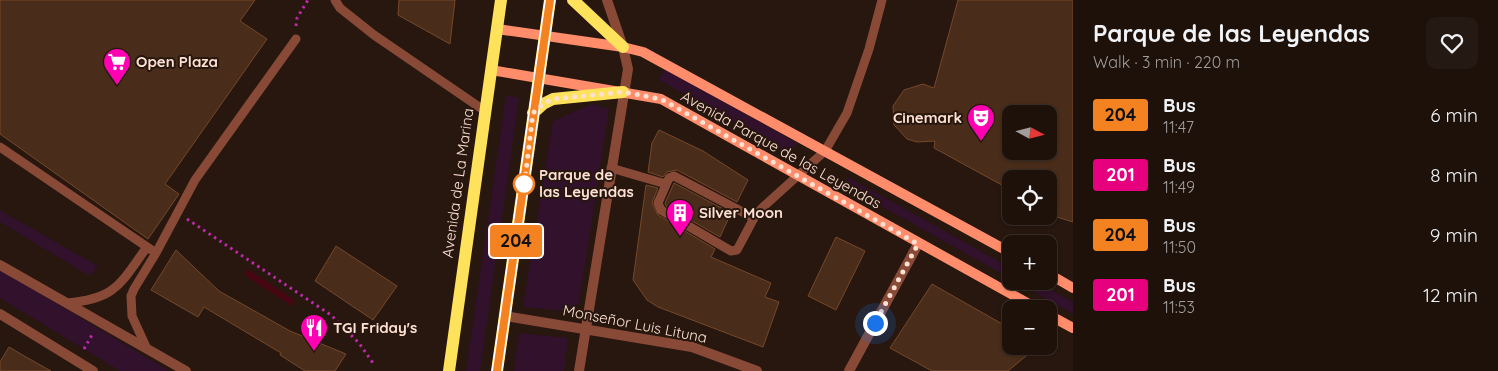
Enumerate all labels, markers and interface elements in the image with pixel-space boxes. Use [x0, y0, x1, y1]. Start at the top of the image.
button: heart [1426, 17, 1478, 69]
text: Parque de las Leyendas [1093, 18, 1370, 48]
supermarket icon: Open Plaza [102, 47, 132, 86]
place label: Open Plaza [136, 52, 218, 71]
text: Walk · 3 min · 220 m [1093, 52, 1240, 72]
street label: Avenida Parque de las Leyendas [678, 86, 885, 213]
text: Bus [1163, 93, 1196, 117]
theatre icon: Cinemark [966, 103, 996, 142]
text: 204 [1105, 103, 1136, 126]
text: 6 min [1430, 103, 1478, 127]
north arrow [1002, 105, 1058, 160]
map controls [1002, 105, 1057, 355]
street label: Avenida de La Marina [438, 107, 477, 259]
place label: Cinemark [893, 108, 962, 127]
text: 11:47 [1163, 117, 1194, 137]
text: Bus [1163, 153, 1196, 177]
text: 201 [1106, 163, 1135, 186]
text: 8 min [1430, 163, 1478, 187]
place label: Parque de las Leyendas [539, 165, 634, 201]
button: locate [1002, 170, 1057, 225]
marker: Parque de las Leyendas [513, 173, 535, 195]
text: 11:49 [1163, 177, 1195, 197]
building icon: Silver Moon [665, 198, 695, 237]
place label: Silver Moon [699, 203, 783, 222]
text: Bus [1163, 213, 1196, 237]
text: 204 [1105, 223, 1136, 246]
text: 9 min [1430, 223, 1478, 247]
line badge: 204 [487, 225, 545, 257]
text: 204 [500, 229, 532, 252]
button: + [1002, 235, 1057, 290]
text: 11:50 [1163, 237, 1196, 257]
text: Bus [1163, 273, 1196, 297]
text: 201 [1106, 283, 1135, 306]
text: 12 min [1423, 283, 1478, 307]
text: 11:53 [1163, 297, 1195, 317]
street label: Monseñor Luis Lituna [561, 300, 709, 347]
button: − [1002, 300, 1057, 355]
your location [863, 311, 888, 336]
restaurant icon: TGI Friday's [299, 313, 329, 352]
place label: TGI Friday's [333, 318, 417, 337]

